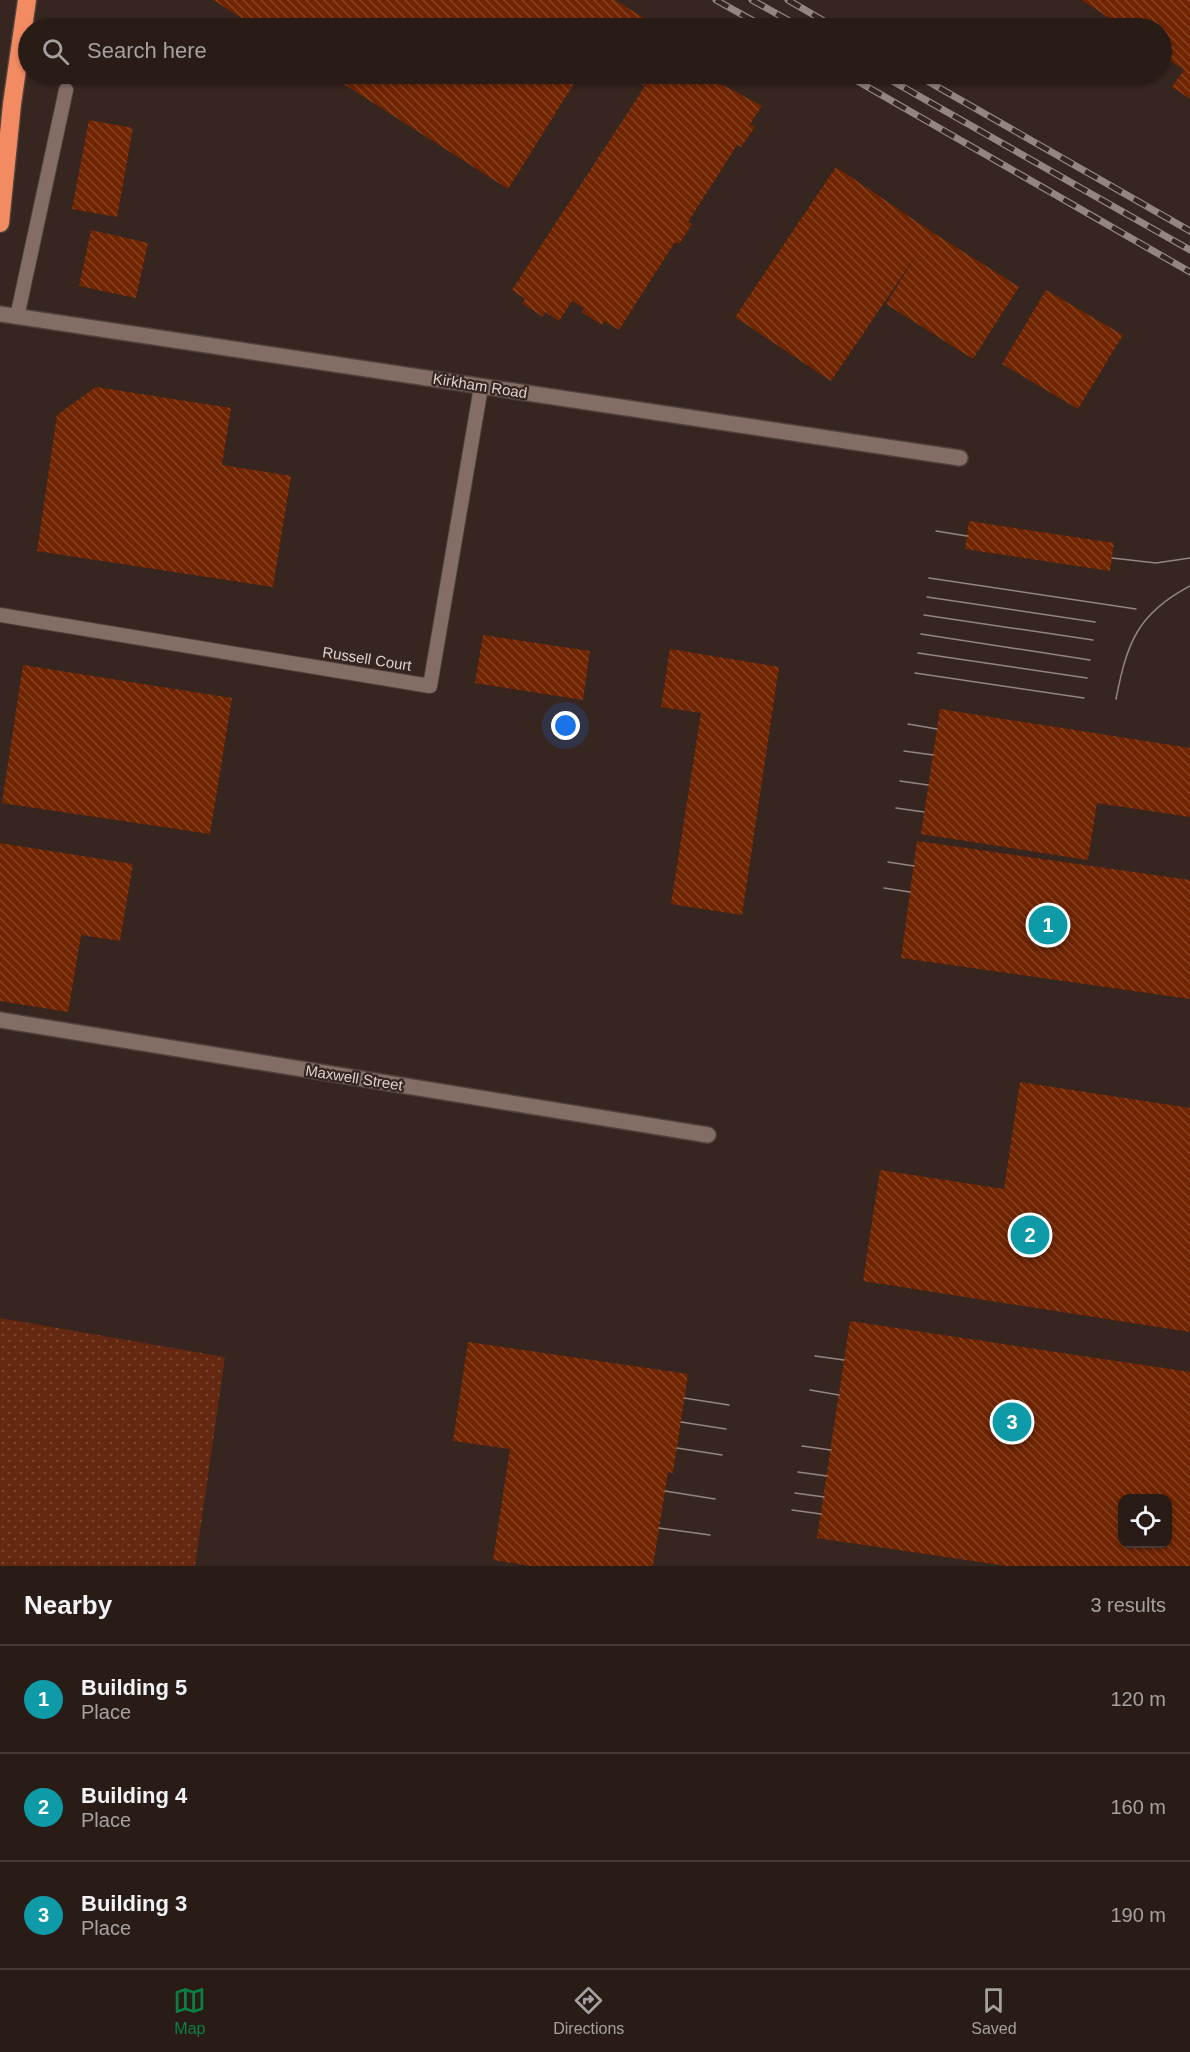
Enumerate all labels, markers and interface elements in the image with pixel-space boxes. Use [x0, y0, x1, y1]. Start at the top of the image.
search box [18, 18, 1172, 84]
icon: search [39, 35, 72, 68]
text: Search here [87, 38, 207, 63]
street label: Kirkham Road [432, 370, 528, 401]
street label: Russell Court [321, 643, 414, 674]
your location [551, 711, 580, 740]
pin: 1 [1028, 902, 1068, 948]
street label: Maxwell Street [304, 1061, 405, 1094]
pin: 2 [1010, 1212, 1050, 1258]
pin: 3 [992, 1400, 1032, 1444]
map controls [1118, 1494, 1172, 1548]
button: locate [1118, 1494, 1172, 1548]
text: Nearby [24, 1590, 112, 1620]
text: 3 results [1090, 1594, 1166, 1616]
text: Building 5 [81, 1675, 187, 1700]
text: 1 [38, 1688, 49, 1710]
text: 120 m [1110, 1688, 1166, 1710]
text: Place [81, 1701, 131, 1723]
text: Building 4 [81, 1783, 187, 1808]
text: 2 [38, 1796, 49, 1818]
text: 160 m [1110, 1796, 1166, 1818]
text: Place [81, 1809, 131, 1831]
text: Building 3 [81, 1891, 187, 1916]
text: 3 [38, 1904, 49, 1926]
text: 190 m [1110, 1904, 1166, 1926]
text: Place [81, 1917, 131, 1939]
tab: Map [173, 1984, 206, 2038]
tab: Directions [553, 1984, 624, 2038]
tab: Saved [971, 1984, 1017, 2038]

